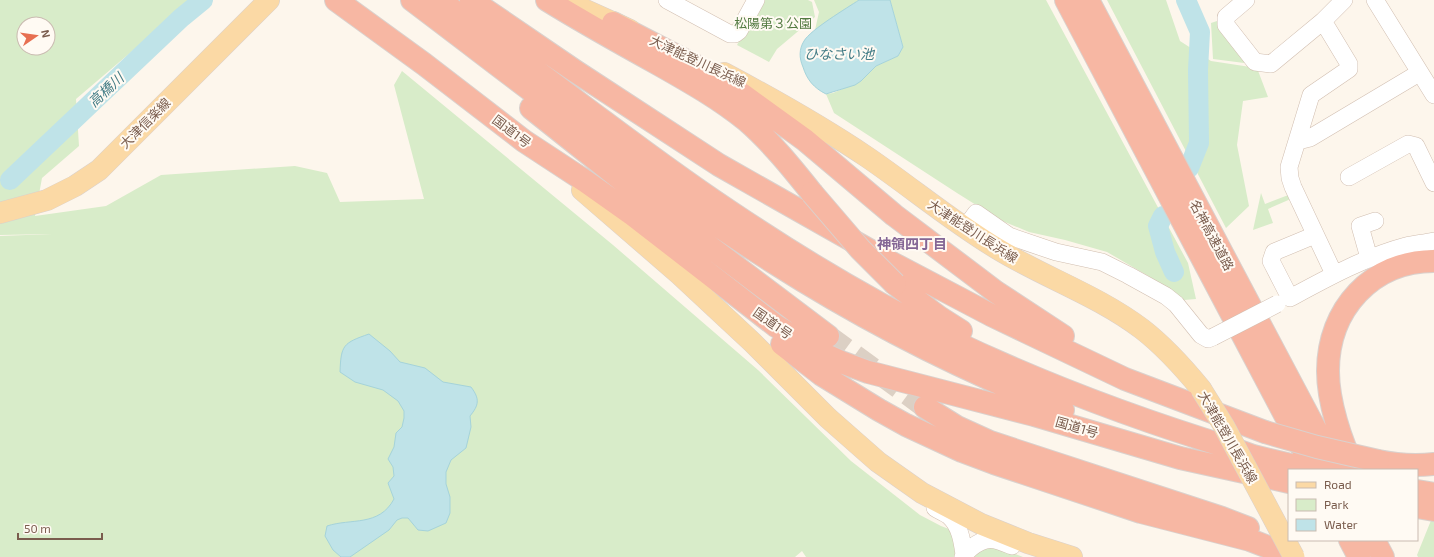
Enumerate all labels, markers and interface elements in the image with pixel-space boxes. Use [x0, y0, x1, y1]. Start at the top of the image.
park label: 松陽第３公園 [734, 15, 812, 31]
north arrow [16, 16, 56, 56]
text: N [39, 28, 53, 39]
street label: 大津能登川長浜線 [647, 32, 749, 90]
water label: ひなさい池 [804, 45, 876, 62]
water label: 高橋川 [85, 68, 128, 110]
street label: 大津信楽線 [116, 94, 174, 152]
street label: 国道1号 [490, 111, 534, 151]
street label: 大津能登川長浜線 [925, 196, 1021, 266]
street label: 名神高速道路 [1187, 197, 1237, 273]
district label: 神領四丁目 [877, 235, 947, 252]
street label: 国道1号 [750, 304, 796, 342]
street label: 大津能登川長浜線 [1195, 388, 1261, 486]
street label: 国道1号 [1054, 413, 1100, 441]
legend [1288, 469, 1418, 541]
text: Road [1324, 477, 1352, 491]
text: Park [1324, 497, 1349, 511]
scale bar [18, 515, 102, 541]
text: Water [1324, 517, 1358, 531]
text: 50 m [24, 521, 51, 535]

